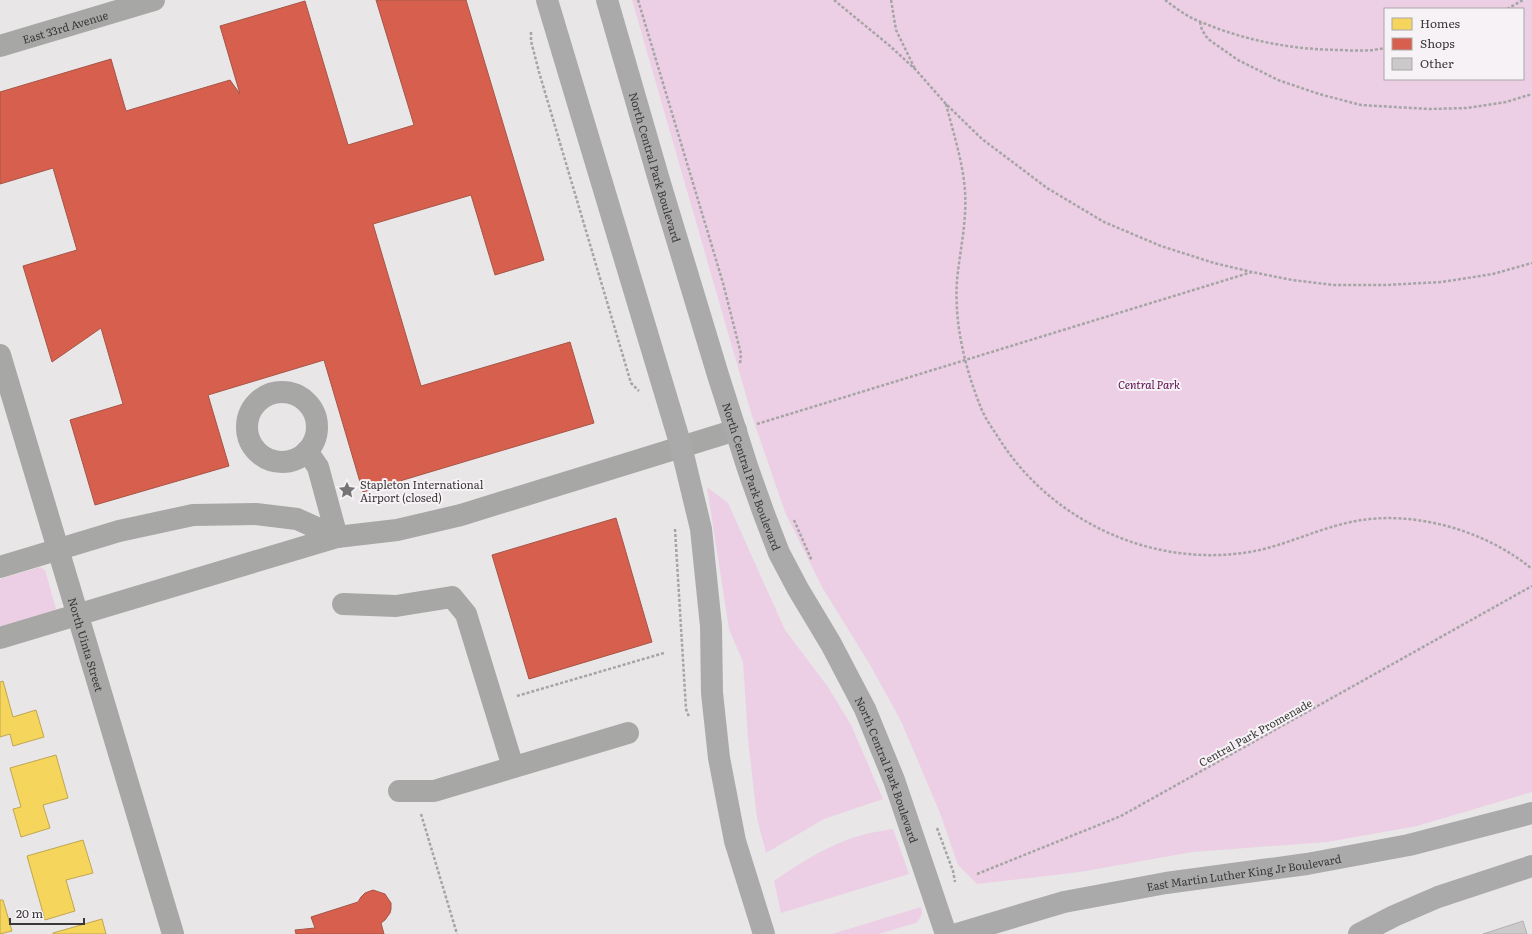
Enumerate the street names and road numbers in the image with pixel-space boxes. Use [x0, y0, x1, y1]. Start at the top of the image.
street label: East 33rd Avenue [20, 6, 110, 47]
street label: North Central Park Boulevard [626, 90, 685, 244]
street label: North Central Park Boulevard [719, 400, 785, 553]
street label: North Uinta Street [65, 595, 108, 694]
street label: North Central Park Boulevard [852, 693, 923, 845]
street label: Central Park Promenade [1195, 694, 1315, 770]
street label: East Martin Luther King Jr Boulevard [1145, 850, 1343, 894]

